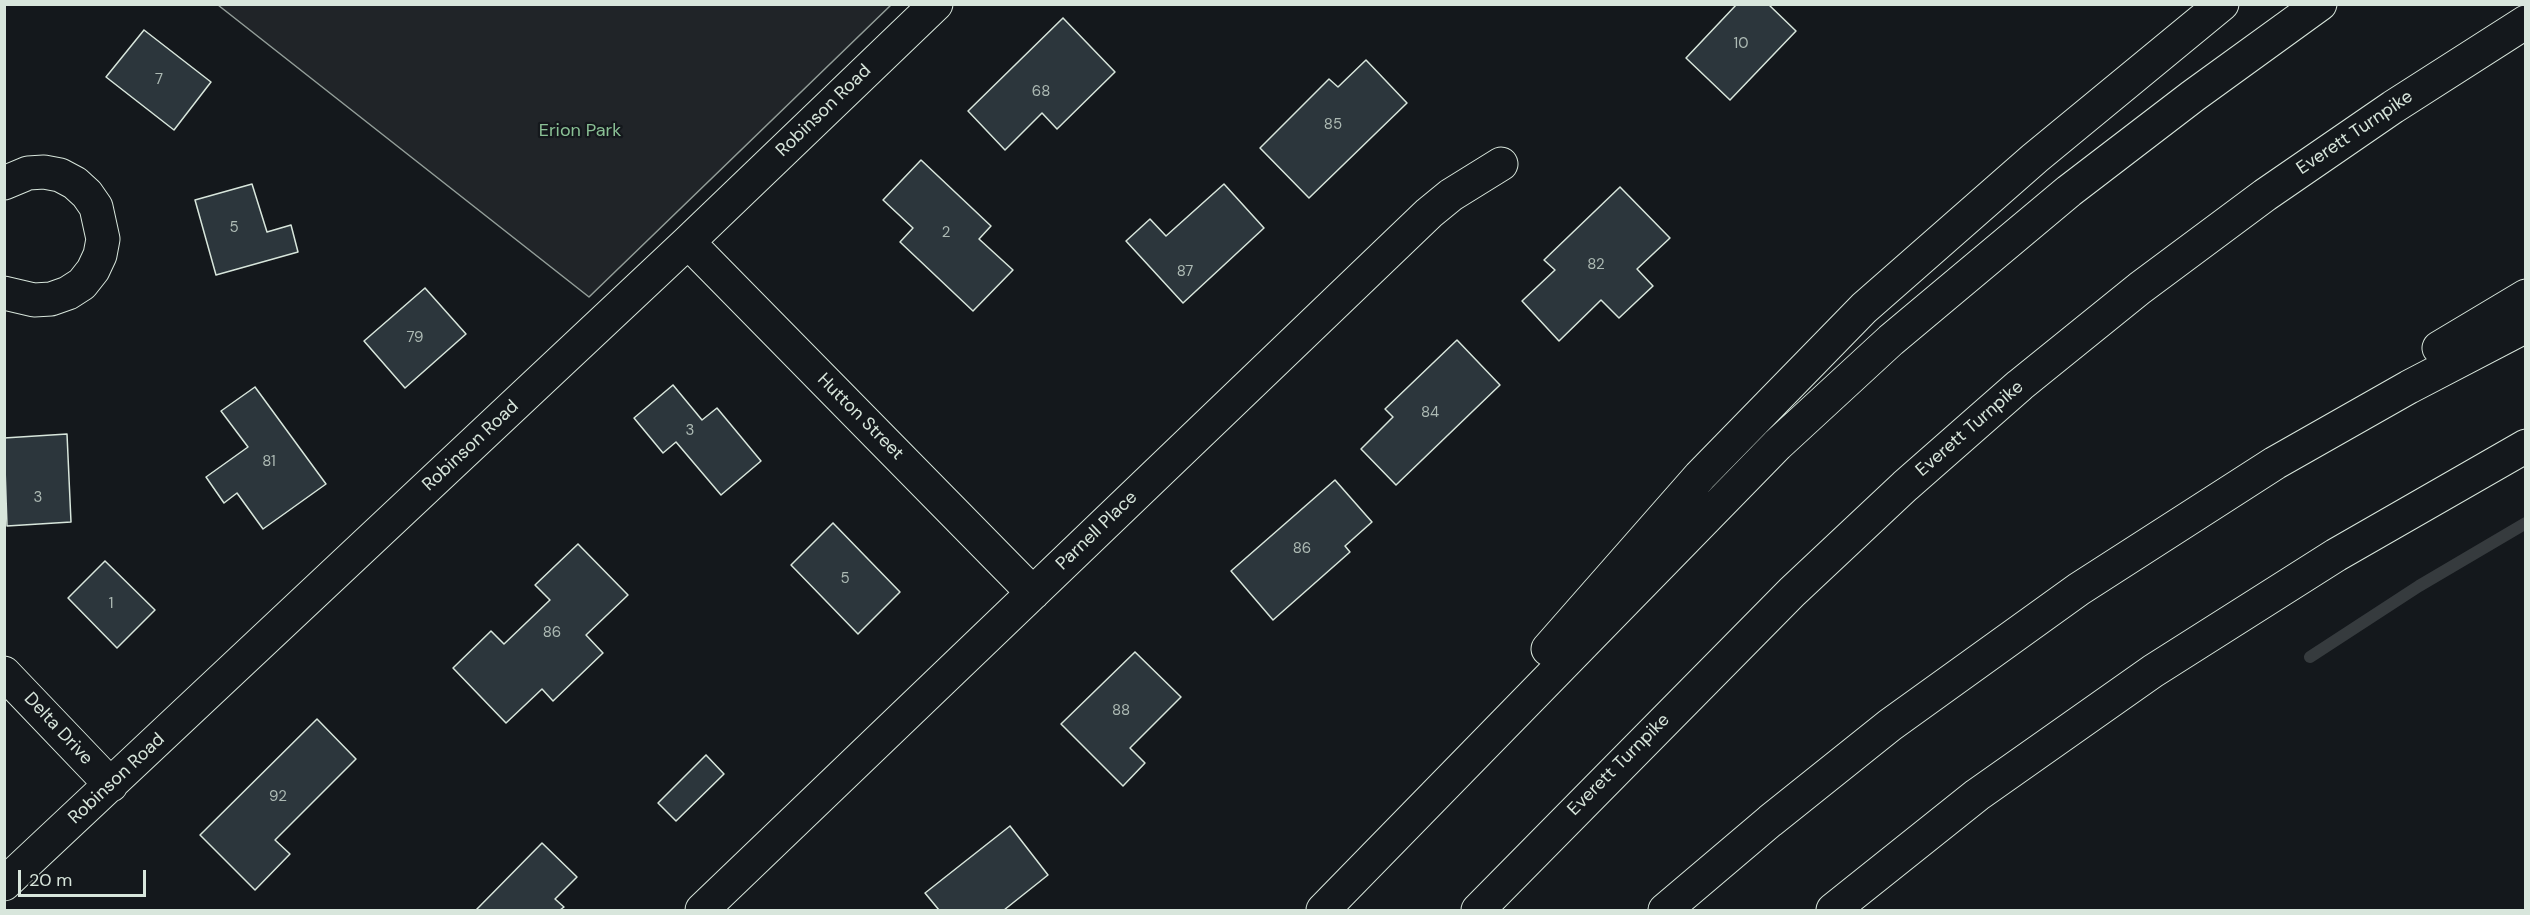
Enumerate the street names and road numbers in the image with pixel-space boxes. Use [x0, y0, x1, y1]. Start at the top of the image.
street label: Robinson Road [772, 60, 876, 162]
street label: Everett Turnpike [2293, 86, 2417, 180]
street label: Hutton Street [812, 369, 908, 465]
street label: Everett Turnpike [1912, 376, 2028, 482]
street label: Robinson Road [418, 396, 524, 496]
street label: Parnell Place [1052, 487, 1142, 575]
street label: Delta Drive [19, 688, 97, 770]
street label: Everett Turnpike [1564, 710, 1674, 820]
street label: Robinson Road [64, 729, 170, 829]

